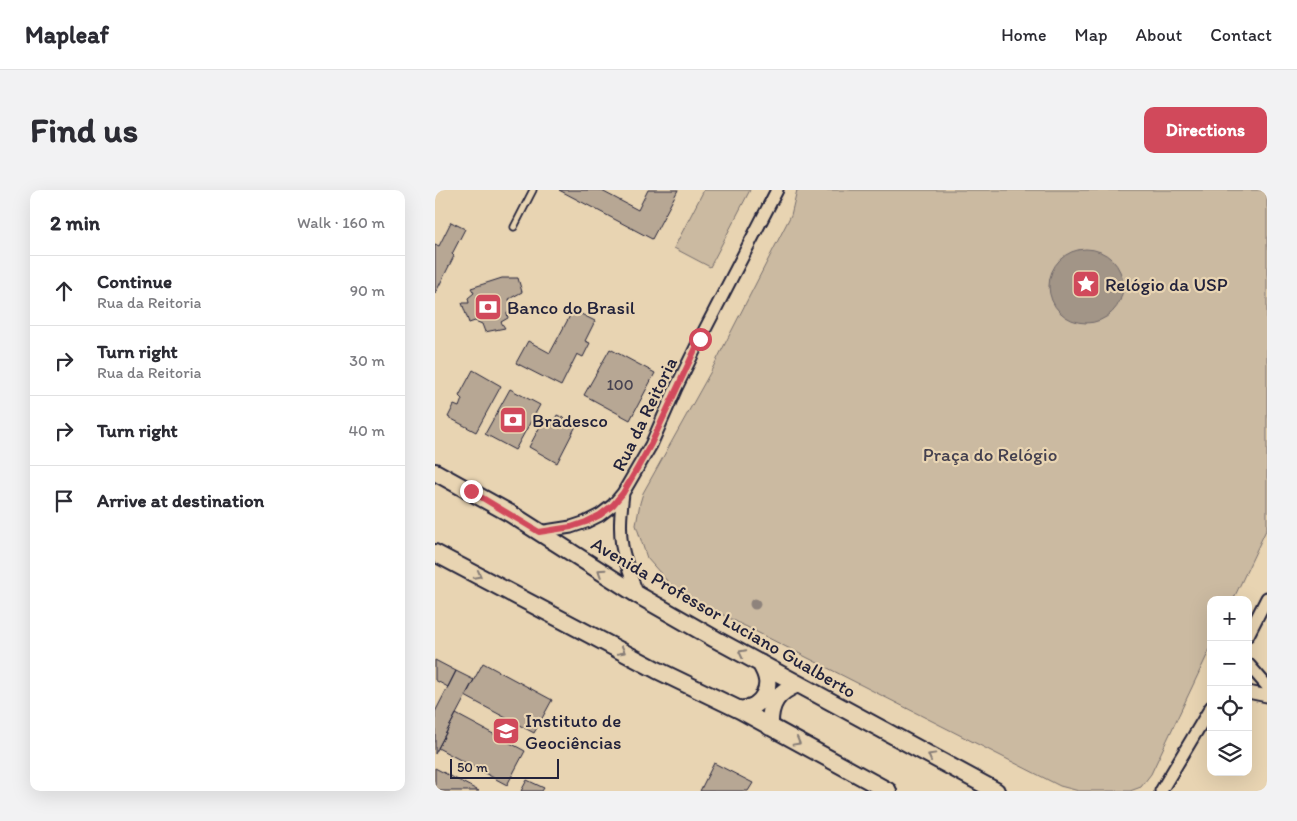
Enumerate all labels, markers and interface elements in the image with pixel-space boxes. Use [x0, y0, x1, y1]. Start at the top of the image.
text: Mapleaf [25, 20, 109, 49]
text: Home [1001, 24, 1047, 46]
text: Map [1075, 24, 1108, 46]
text: About [1136, 24, 1182, 46]
text: Contact [1210, 24, 1272, 46]
button: Directions [1144, 107, 1267, 153]
text: Find us [30, 109, 138, 151]
text: 2 min [50, 210, 100, 235]
text: Walk · 160 m [297, 213, 385, 232]
place icon: Relógio da USP [1071, 269, 1101, 299]
text: Continue [97, 270, 172, 293]
place label: Relógio da USP [1105, 273, 1228, 296]
icon: ahead [50, 277, 78, 305]
text: 90 m [350, 281, 385, 300]
bank icon: Banco do Brasil [473, 292, 503, 322]
text: Rua da Reitoria [97, 293, 201, 312]
place label: Banco do Brasil [507, 296, 636, 319]
route start [689, 328, 712, 351]
text: Turn right [97, 340, 178, 363]
icon: right [50, 347, 78, 375]
text: 30 m [349, 351, 385, 370]
street label: Rua da Reitoria [607, 353, 682, 475]
text: Rua da Reitoria [97, 363, 201, 382]
house number: 100 [606, 375, 634, 394]
bank icon: Bradesco [498, 405, 528, 435]
place label: Bradesco [532, 409, 608, 432]
icon: right [50, 417, 78, 445]
text: Turn right [97, 419, 178, 442]
text: 40 m [348, 421, 385, 440]
park label: Praça do Relógio [923, 443, 1057, 466]
route end [460, 480, 483, 503]
icon: arrive [50, 487, 78, 515]
text: Arrive at destination [97, 489, 264, 512]
street label: Avenida Professor Luciano Gualberto [587, 532, 860, 703]
one-way arrow [473, 569, 482, 579]
one-way arrow [598, 569, 607, 578]
map controls [1207, 596, 1252, 776]
button: + [1207, 596, 1252, 641]
button: − [1207, 641, 1252, 686]
one-way arrow [617, 645, 626, 655]
one-way arrow [738, 649, 747, 659]
button: locate [1207, 686, 1252, 731]
place label: Instituto de Geociências [525, 709, 621, 754]
school or university icon: Instituto de Geociências [491, 716, 521, 746]
button: layers [1207, 731, 1252, 776]
one-way arrow [792, 736, 801, 746]
one-way arrow [927, 752, 936, 762]
scale bar [450, 756, 559, 779]
text: 50 m [457, 759, 488, 776]

